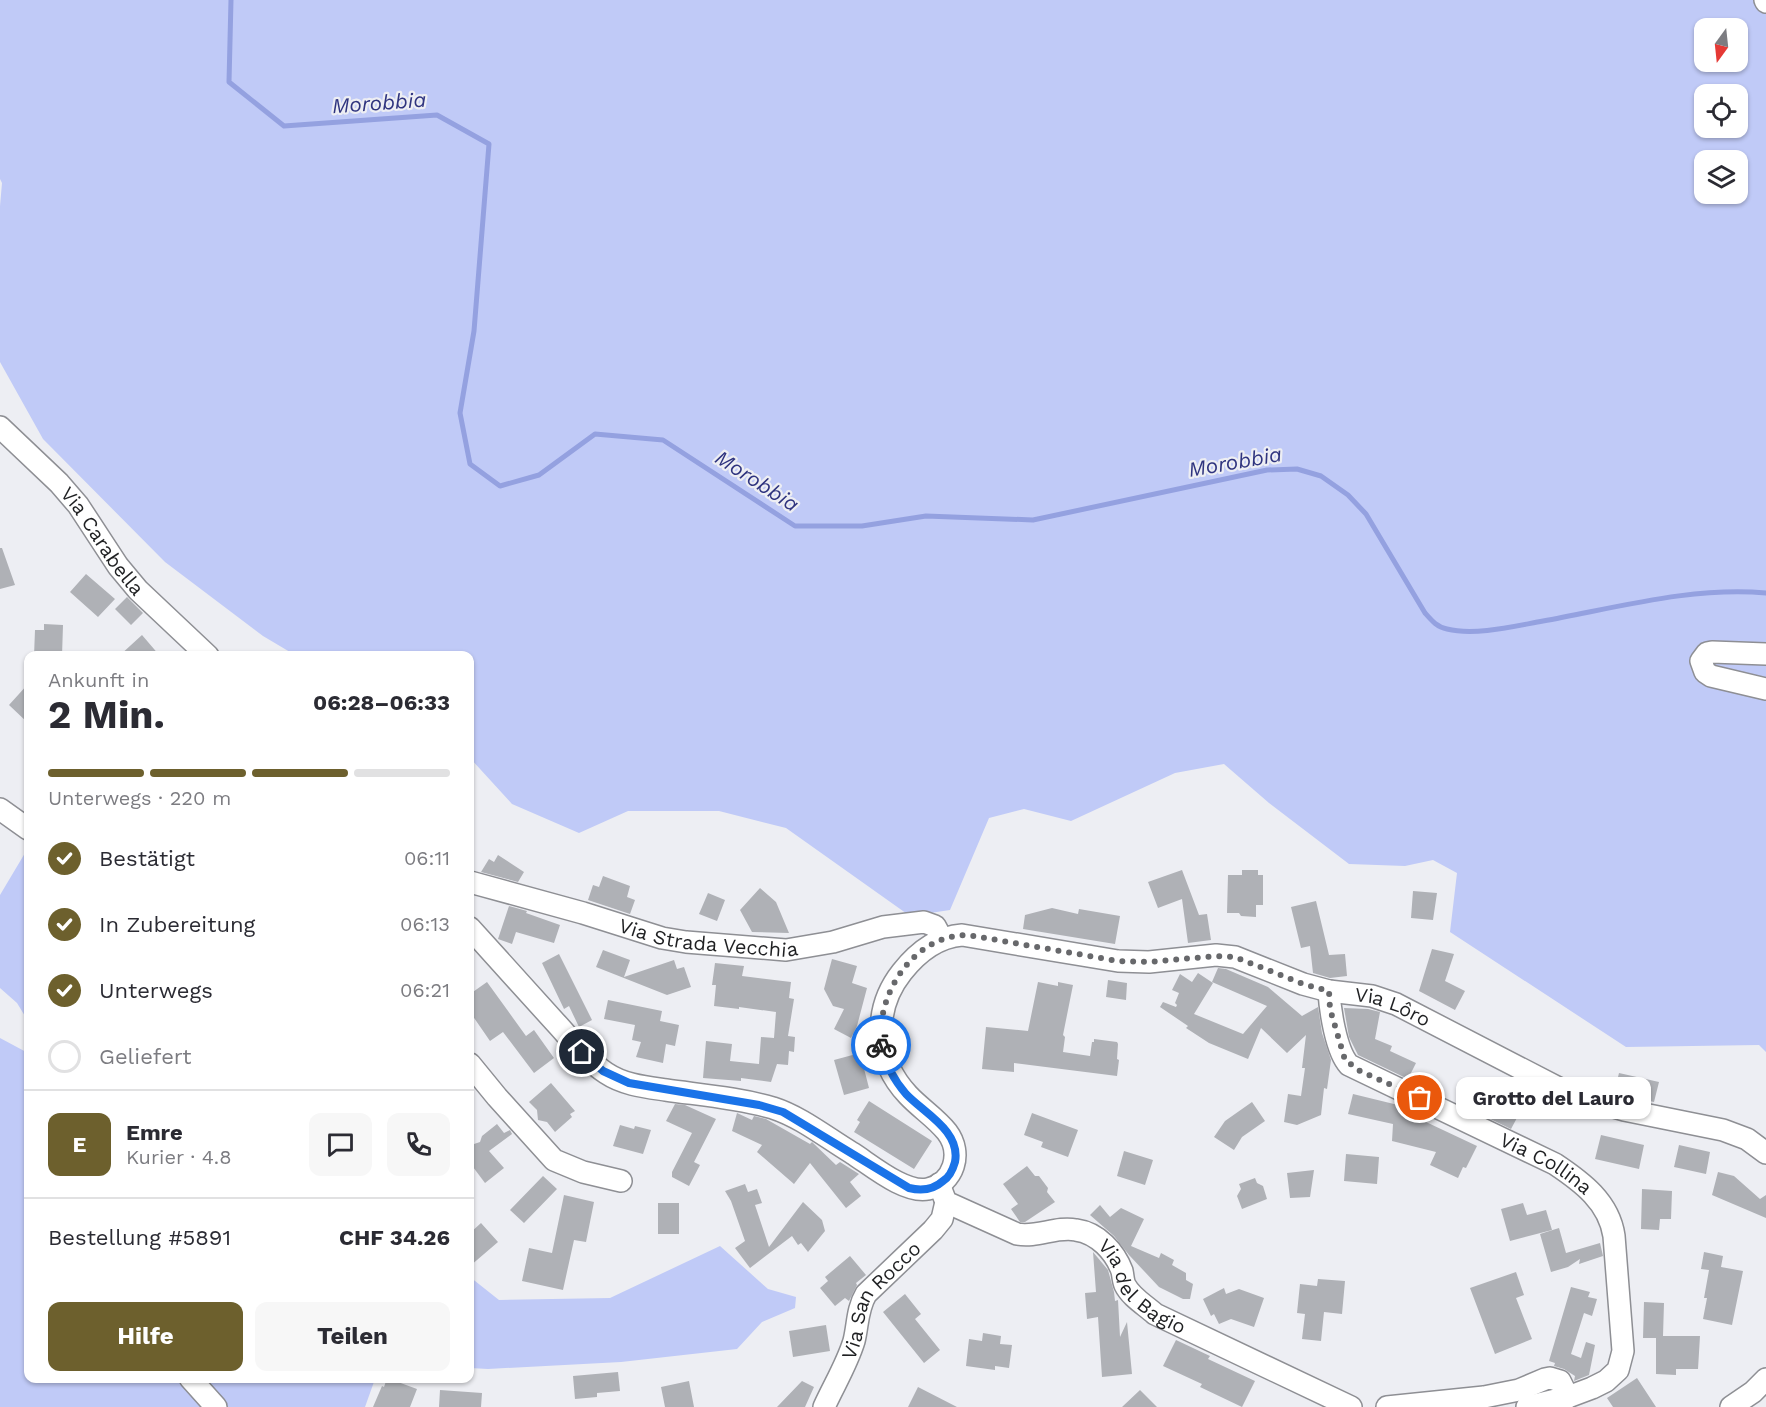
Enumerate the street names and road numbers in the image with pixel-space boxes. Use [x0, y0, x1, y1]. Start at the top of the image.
street label: Via Carabella [56, 482, 149, 600]
street label: Via Strada Vecchia [616, 913, 800, 962]
street label: Via Lôro [1354, 982, 1435, 1032]
street label: Via Collina [1496, 1127, 1597, 1199]
street label: Via del Bagio [1093, 1234, 1190, 1339]
street label: Via San Rocco [836, 1236, 926, 1363]

